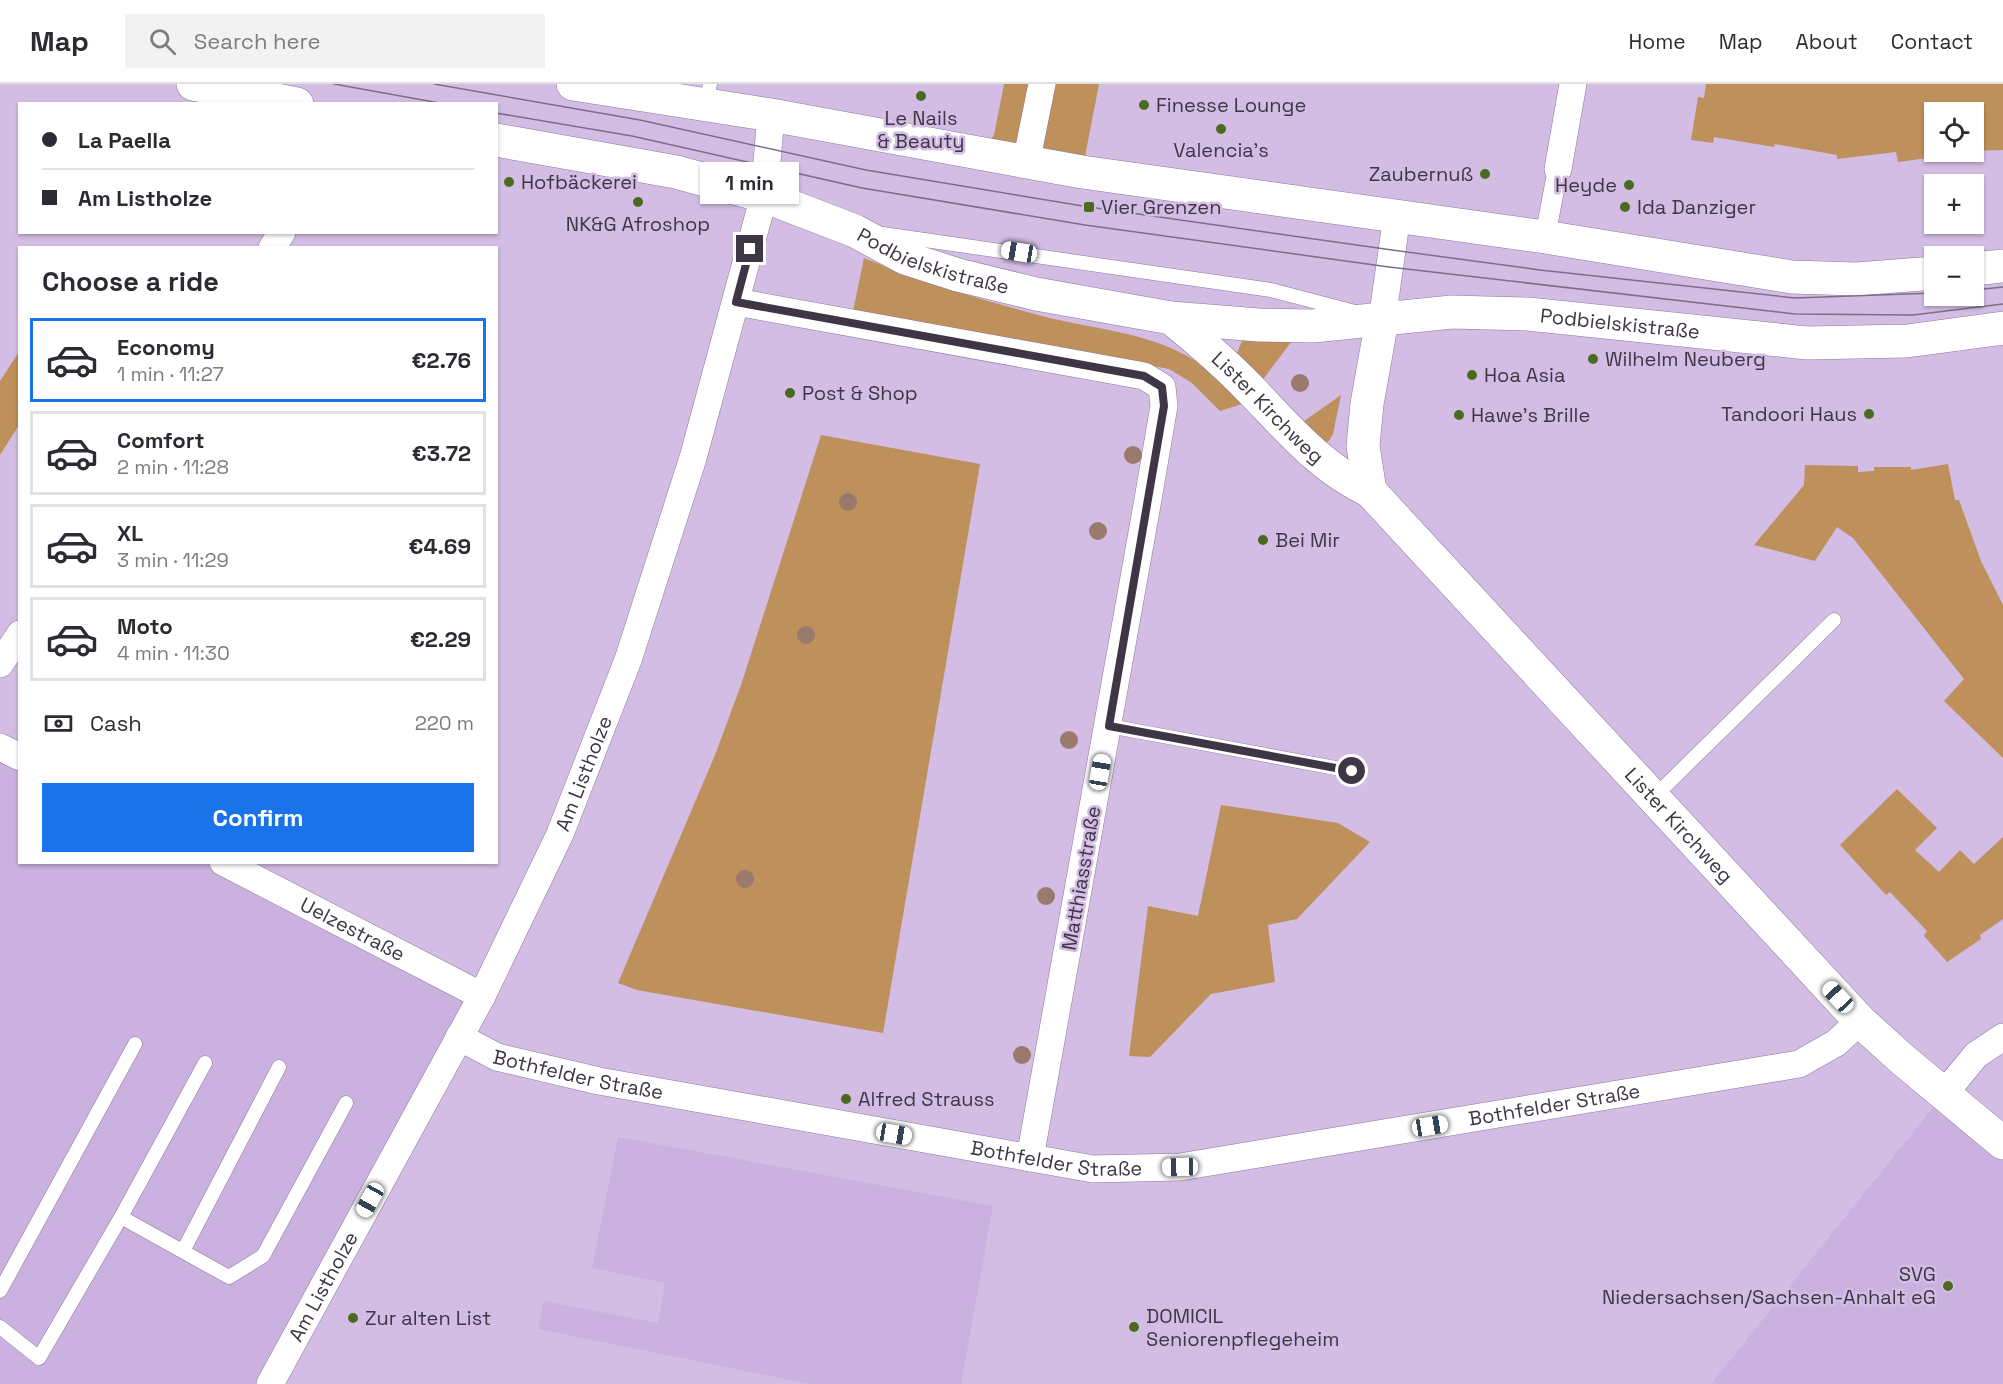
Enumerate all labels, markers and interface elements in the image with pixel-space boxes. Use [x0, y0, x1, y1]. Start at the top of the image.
search box [125, 14, 545, 68]
text: Map [30, 23, 89, 59]
icon: search [146, 25, 179, 58]
text: Search here [194, 27, 321, 55]
text: Home [1628, 28, 1686, 55]
text: Map [1719, 28, 1763, 55]
text: About [1796, 28, 1858, 55]
text: Contact [1891, 28, 1973, 55]
marker: Le Nails & Beauty [914, 89, 928, 103]
place label: Finesse Lounge [1156, 92, 1306, 118]
marker: Finesse Lounge [1137, 98, 1151, 112]
map controls [1924, 102, 1984, 306]
button: locate [1924, 102, 1984, 162]
place label: Le Nails & Beauty [877, 105, 965, 154]
marker: Valencia's [1214, 122, 1228, 136]
text: La Paella [78, 126, 171, 154]
place label: Valencia's [1173, 137, 1269, 163]
place label: Zaubernuß [1369, 161, 1473, 187]
callout: 1 min [700, 162, 800, 204]
marker: Zaubernuß [1478, 167, 1492, 181]
place label: Hofbäckerei [521, 169, 637, 195]
text: 1 min [725, 170, 774, 196]
place label: Heyde [1555, 172, 1617, 198]
button: + [1924, 174, 1984, 234]
marker: Hofbäckerei [502, 175, 516, 189]
marker: Heyde [1622, 178, 1636, 192]
text: Am Listholze [78, 184, 212, 212]
place label: Vier Grenzen [1101, 194, 1221, 220]
place label: Ida Danziger [1637, 194, 1756, 220]
marker: NK&G Afroshop [631, 195, 645, 209]
marker: Vier Grenzen [1082, 200, 1096, 214]
marker: Ida Danziger [1618, 200, 1632, 214]
place label: NK&G Afroshop [566, 211, 710, 237]
street label: Podbielskistraße [853, 222, 1012, 300]
route end [736, 235, 763, 262]
car [1000, 240, 1038, 264]
button: − [1924, 246, 1984, 306]
text: Choose a ride [42, 264, 219, 299]
street label: Podbielskistraße [1539, 302, 1701, 345]
icon: car [45, 333, 99, 387]
text: Economy [117, 333, 215, 361]
text: €2.76 [412, 346, 471, 374]
street label: Lister Kirchweg [1206, 346, 1329, 469]
place label: Wilhelm Neuberg [1605, 346, 1766, 372]
marker: Wilhelm Neuberg [1586, 352, 1600, 366]
text: 1 min · 11:27 [117, 361, 224, 387]
place label: Hoa Asia [1484, 362, 1565, 388]
marker: Hoa Asia [1465, 368, 1479, 382]
place label: Post & Shop [802, 380, 918, 406]
marker: Post & Shop [783, 386, 797, 400]
place label: Tandoori Haus [1721, 401, 1857, 427]
place label: Hawe's Brille [1471, 402, 1590, 428]
marker: Tandoori Haus [1862, 407, 1876, 421]
marker: Hawe's Brille [1452, 408, 1466, 422]
icon: car [45, 426, 99, 480]
text: Comfort [117, 426, 205, 454]
text: €3.72 [412, 439, 471, 467]
text: 2 min · 11:28 [117, 454, 229, 480]
icon: car [45, 519, 99, 573]
text: XL [117, 519, 143, 547]
place label: Bei Mir [1275, 527, 1340, 553]
text: €4.69 [409, 532, 471, 560]
marker: Bei Mir [1256, 533, 1270, 547]
text: 3 min · 11:29 [117, 547, 229, 573]
icon: car [45, 612, 99, 666]
text: Moto [117, 612, 173, 640]
text: €2.29 [410, 625, 471, 653]
text: 4 min · 11:30 [117, 640, 230, 666]
icon: cash [42, 707, 75, 740]
text: Cash [90, 709, 142, 737]
text: 220 m [415, 710, 474, 736]
street label: Am Listholze [549, 712, 618, 835]
car [1088, 753, 1112, 791]
route start [1338, 757, 1365, 784]
street label: Lister Kirchweg [1619, 762, 1739, 889]
button: Confirm [42, 783, 474, 852]
street label: Matthiasstraße [1056, 804, 1106, 952]
street label: Uelzestraße [296, 891, 410, 967]
car [1819, 978, 1857, 1016]
street label: Bothfelder Straße [490, 1043, 665, 1105]
street label: Bothfelder Straße [1467, 1078, 1642, 1132]
place label: Alfred Strauss [858, 1086, 995, 1112]
marker: Alfred Strauss [839, 1092, 853, 1106]
car [1411, 1114, 1449, 1138]
car [875, 1122, 913, 1146]
street label: Bothfelder Straße [968, 1134, 1143, 1182]
car [1162, 1158, 1198, 1176]
car [353, 1180, 387, 1220]
street label: Am Listholze [283, 1227, 364, 1346]
place label: SVG Niedersachsen/Sachsen-Anhalt eG [1602, 1261, 1936, 1310]
marker: SVG Niedersachsen/Sachsen-Anhalt eG [1941, 1279, 1955, 1293]
place label: DOMICIL Seniorenpflegeheim [1146, 1303, 1339, 1352]
place label: Zur alten List [365, 1305, 491, 1331]
marker: Zur alten List [346, 1311, 360, 1325]
marker: DOMICIL Seniorenpflegeheim [1127, 1320, 1141, 1334]

